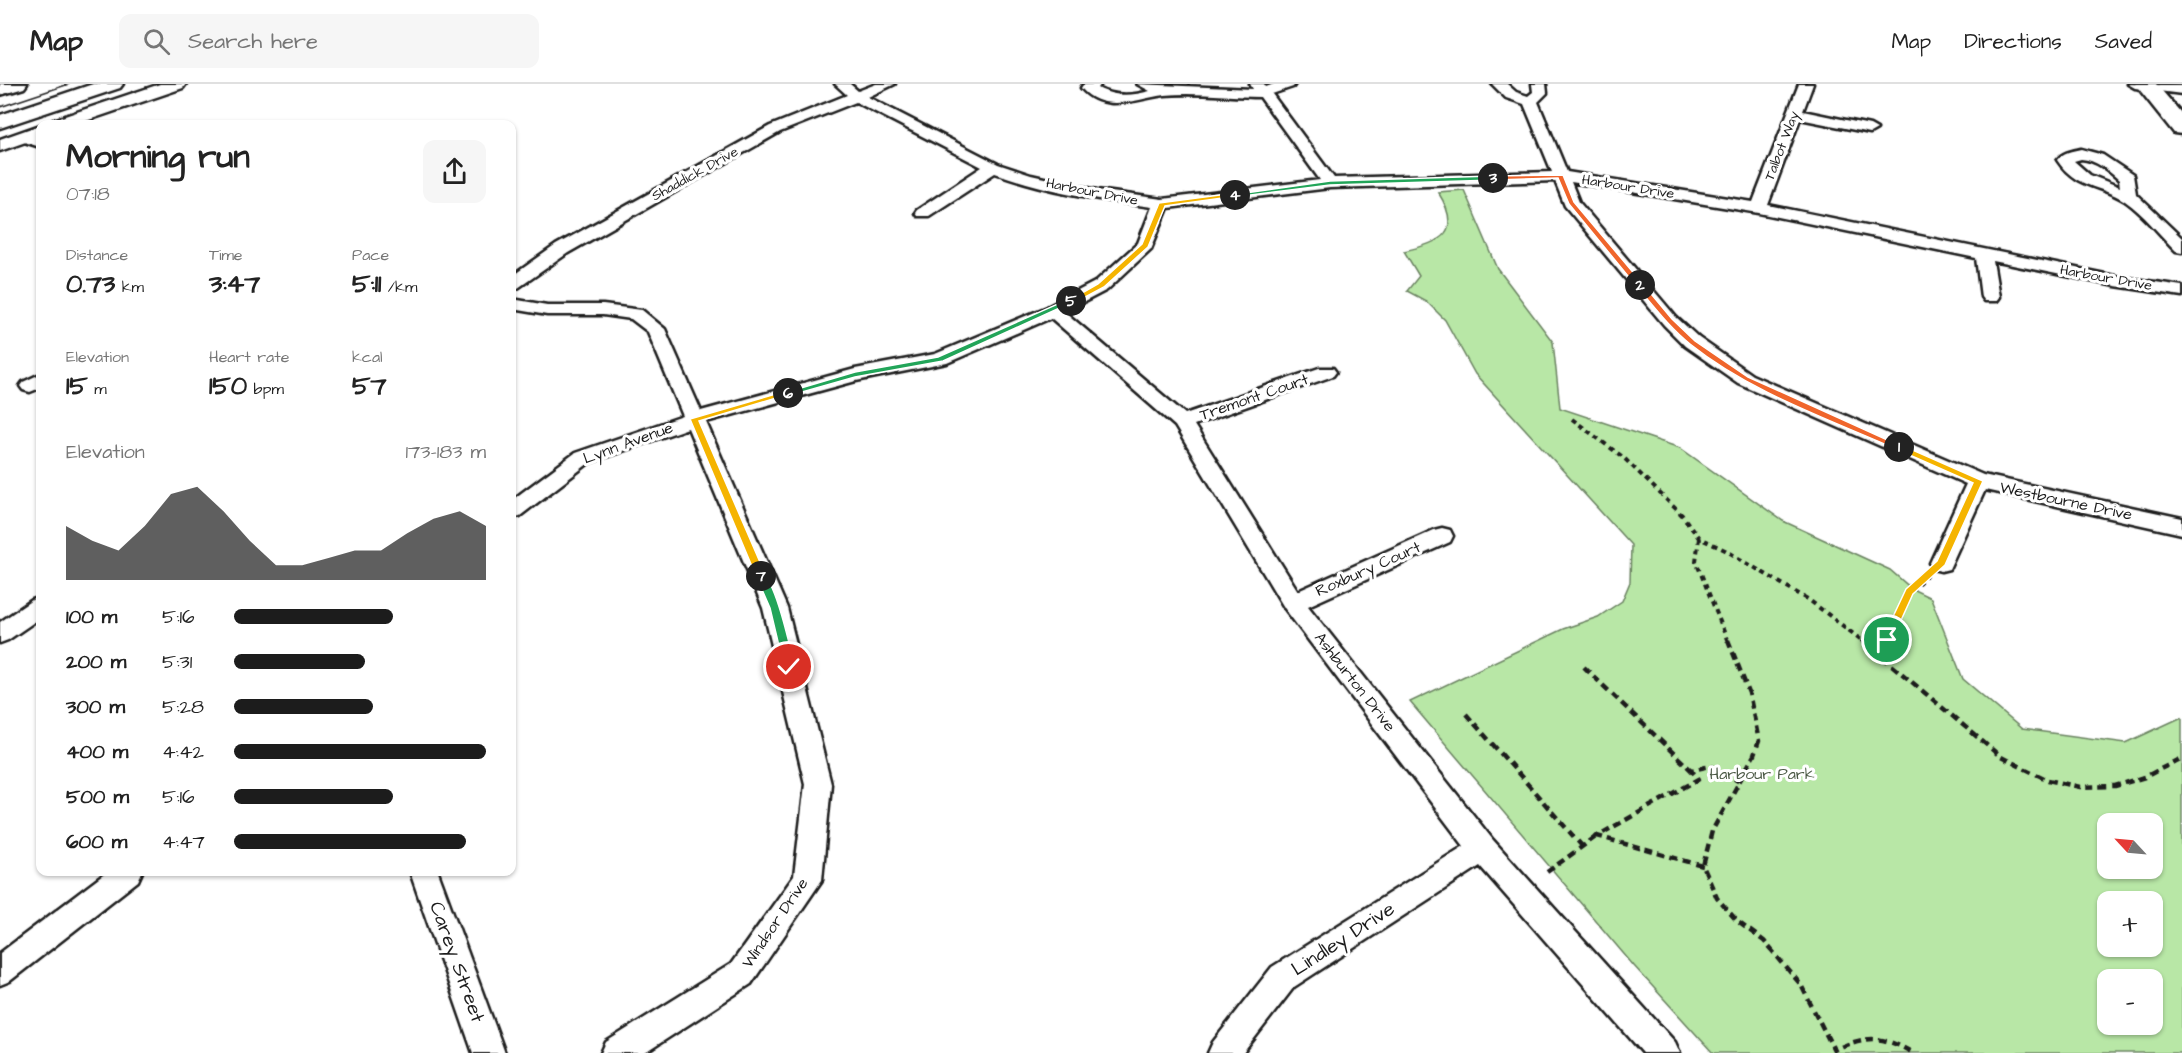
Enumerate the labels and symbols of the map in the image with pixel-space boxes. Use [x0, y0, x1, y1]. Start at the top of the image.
street label: Talbot Way [1760, 108, 1805, 184]
street label: Shaddick Drive [648, 142, 742, 206]
pin: 3 [1478, 163, 1508, 193]
street label: Harbour Drive [1580, 170, 1676, 204]
street label: Harbour Drive [1044, 173, 1140, 211]
pin: 4 [1220, 180, 1250, 210]
street label: Harbour Drive [2058, 260, 2154, 296]
pin: 2 [1625, 270, 1655, 300]
pin: 5 [1056, 286, 1086, 316]
street label: Tremont Court [1197, 368, 1312, 426]
pin: 6 [773, 378, 803, 408]
street label: Lynn Avenue [580, 416, 677, 470]
pin: 1 [1884, 432, 1914, 462]
street label: Westbourne Drive [1998, 476, 2135, 526]
street label: Roxbury Court [1312, 536, 1425, 603]
pin: 7 [746, 561, 776, 591]
pin [1861, 614, 1912, 665]
street label: Ashburton Drive [1309, 628, 1401, 737]
pin [763, 641, 814, 692]
park label: Harbour Park [1710, 763, 1815, 785]
north arrow [2097, 813, 2163, 879]
street label: Windsor Drive [737, 873, 814, 972]
street label: Lindley Drive [1286, 895, 1401, 984]
street label: Carey Street [421, 898, 492, 1027]

